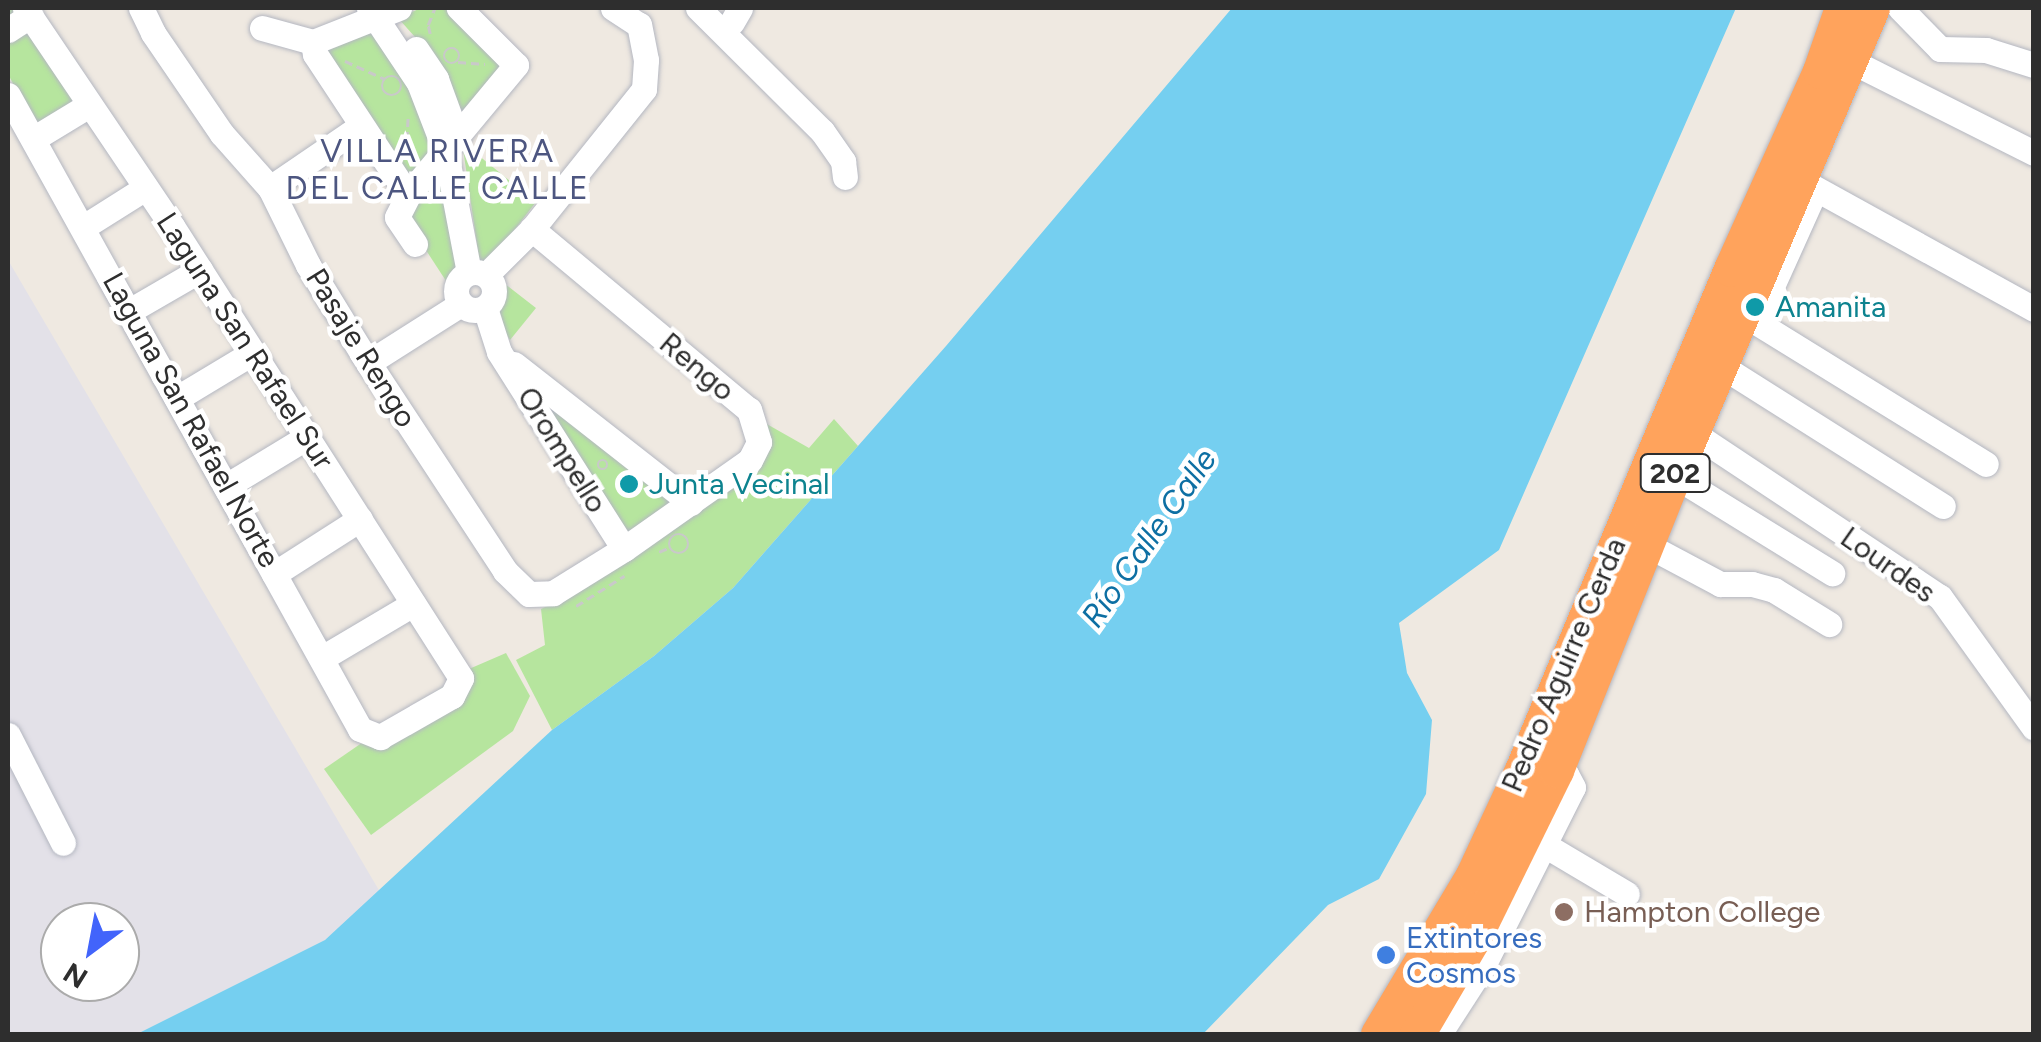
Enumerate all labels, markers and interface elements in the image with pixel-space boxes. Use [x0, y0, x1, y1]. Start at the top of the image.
district label: VILLA RIVERA DEL CALLE CALLE [286, 133, 590, 208]
street label: Laguna San Rafael Sur [149, 206, 341, 476]
street label: Pasaje Rengo [298, 262, 424, 434]
street label: Laguna San Rafael Norte [95, 266, 287, 574]
place label: Amanita [1775, 289, 1886, 325]
marker: Amanita [1744, 296, 1766, 318]
street label: Rengo [652, 325, 742, 409]
street label: Orompello [509, 381, 615, 519]
water label: Río Calle Calle [1073, 441, 1225, 635]
road number: 202 [1638, 450, 1712, 496]
place label: Junta Vecinal [649, 466, 830, 502]
marker: Junta Vecinal [618, 473, 640, 495]
street label: Lourdes [1834, 519, 1942, 611]
street label: Pedro Aguirre Cerda [1494, 533, 1634, 797]
place label: Hampton College [1584, 894, 1821, 930]
marker: Hampton College [1553, 901, 1575, 923]
north arrow [40, 902, 140, 1002]
place label: Extintores Cosmos [1406, 920, 1542, 990]
marker: Extintores Cosmos [1375, 944, 1397, 966]
text: N [57, 956, 93, 996]

